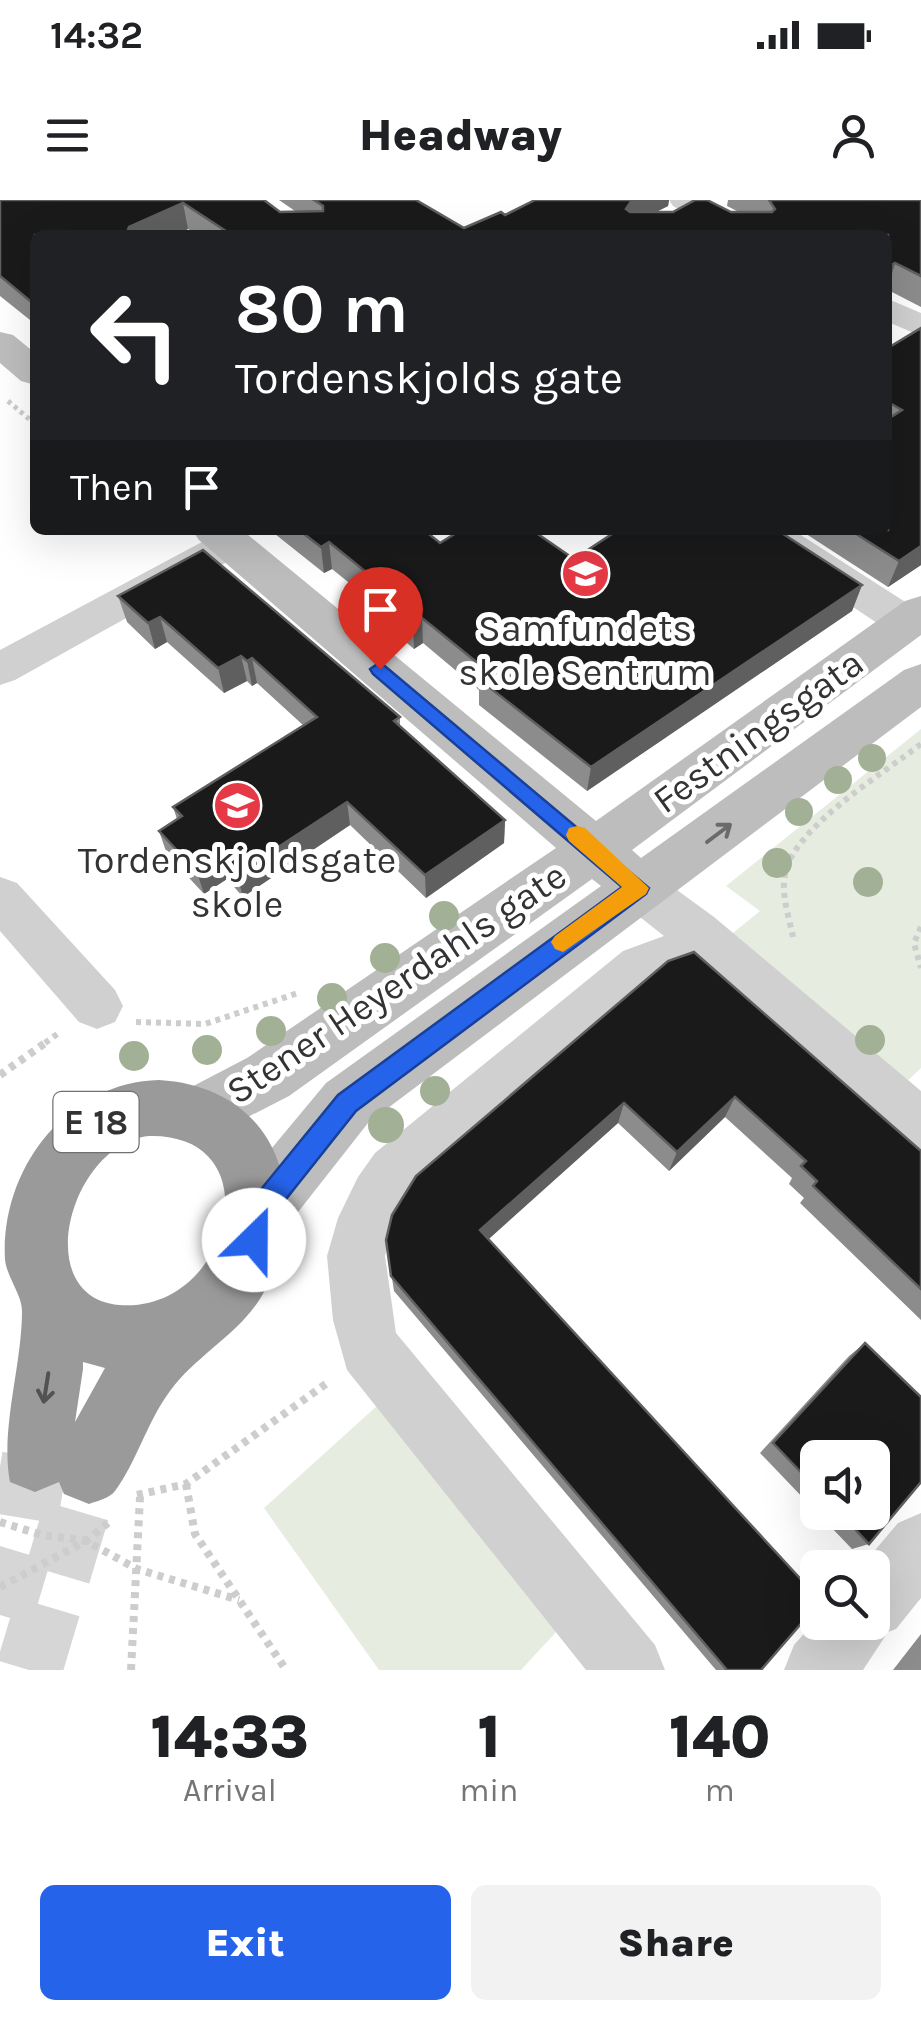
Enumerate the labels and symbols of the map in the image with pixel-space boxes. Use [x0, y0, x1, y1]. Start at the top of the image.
school or university icon: Samfundets skole Sentrum [559, 548, 611, 600]
pin [338, 567, 423, 670]
place label: Samfundets skole Sentrum [458, 606, 712, 695]
street label: Festningsgata [644, 640, 872, 823]
school or university icon: Tordenskjoldsgate skole [211, 780, 263, 832]
one-way arrow [705, 823, 732, 844]
place label: Tordenskjoldsgate skole [78, 838, 396, 927]
street label: Stener Heyerdahls gate [218, 853, 575, 1114]
road number: E 18 [54, 1092, 138, 1152]
position arrow [202, 1188, 306, 1292]
one-way arrow [36, 1371, 55, 1403]

